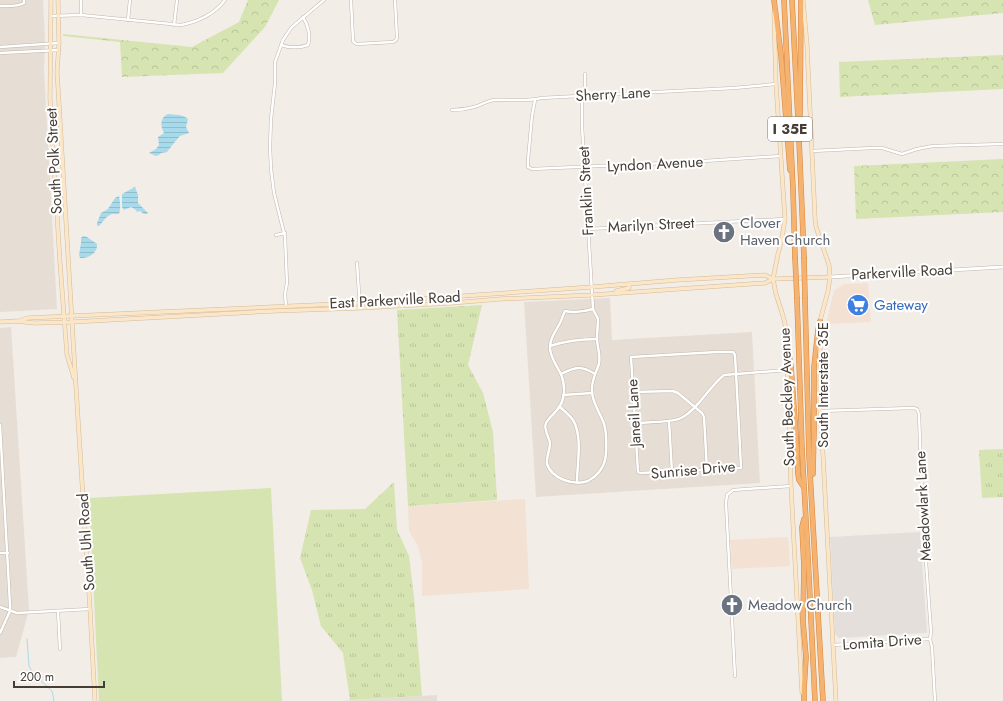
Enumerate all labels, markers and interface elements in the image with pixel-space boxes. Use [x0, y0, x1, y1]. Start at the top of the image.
street label: Sherry Lane [575, 81, 651, 107]
street label: South Polk Street [40, 107, 68, 215]
road number: I 35E [768, 117, 812, 141]
street label: Franklin Street [573, 145, 599, 236]
street label: Lyndon Avenue [606, 150, 704, 178]
street label: Marilyn Street [607, 212, 695, 238]
place label: Clover Haven Church [740, 212, 830, 251]
church icon: Clover Haven Church [711, 219, 737, 245]
street label: Parkerville Road [851, 258, 953, 286]
street label: East Parkerville Road [329, 286, 461, 314]
supermarket icon: Gateway [845, 292, 871, 318]
place label: Gateway [874, 294, 928, 316]
street label: South Interstate 35E [812, 322, 834, 448]
street label: South Beckley Avenue [774, 327, 800, 467]
street label: Janeil Lane [621, 378, 647, 449]
street label: Meadowlark Lane [909, 450, 937, 562]
street label: Sunrise Drive [650, 455, 736, 485]
street label: South Uhl Road [72, 492, 100, 592]
church icon: Meadow Church [719, 592, 745, 618]
place label: Meadow Church [748, 594, 852, 616]
street label: Lomita Drive [842, 628, 923, 656]
scale bar [14, 663, 104, 689]
text: 200 m [20, 668, 54, 686]

